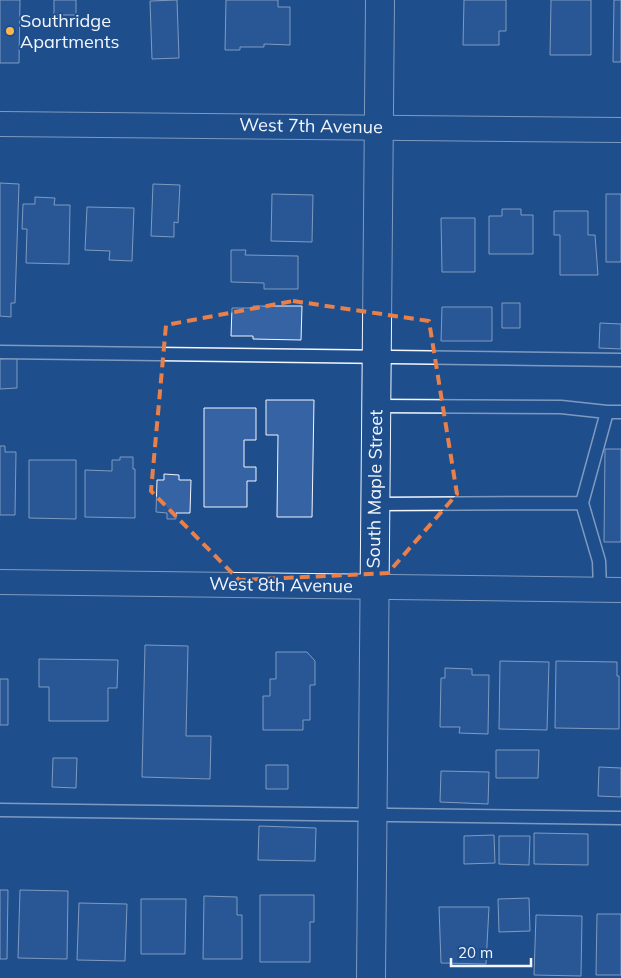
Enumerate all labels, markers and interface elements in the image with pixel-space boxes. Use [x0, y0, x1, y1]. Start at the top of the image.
place label: Southridge Apartments [20, 9, 120, 53]
marker: Southridge Apartments [4, 25, 16, 37]
street label: West 7th Avenue [239, 113, 383, 138]
street label: South Maple Street [362, 409, 387, 569]
street label: West 8th Avenue [209, 572, 353, 597]
scale bar [451, 936, 531, 968]
text: 20 m [458, 943, 493, 962]

